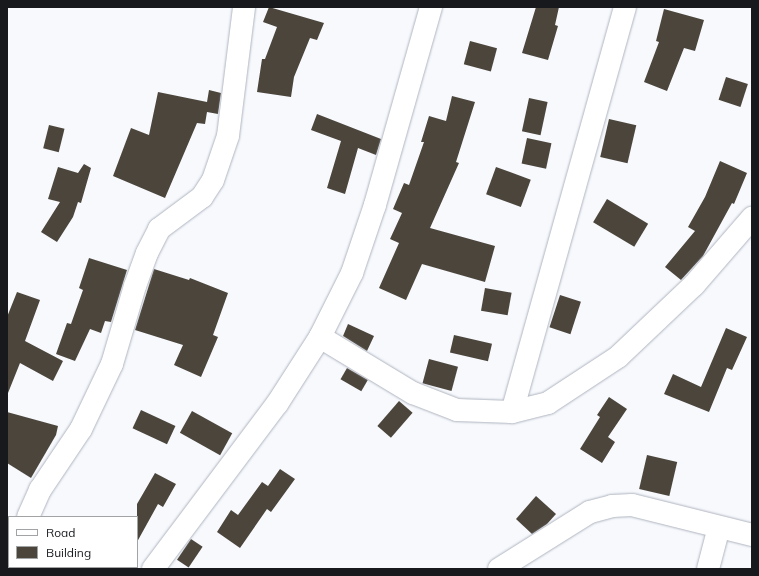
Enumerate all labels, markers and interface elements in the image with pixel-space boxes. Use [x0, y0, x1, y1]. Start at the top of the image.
legend [8, 516, 138, 568]
text: Road [46, 525, 75, 540]
text: Building [46, 545, 91, 560]

